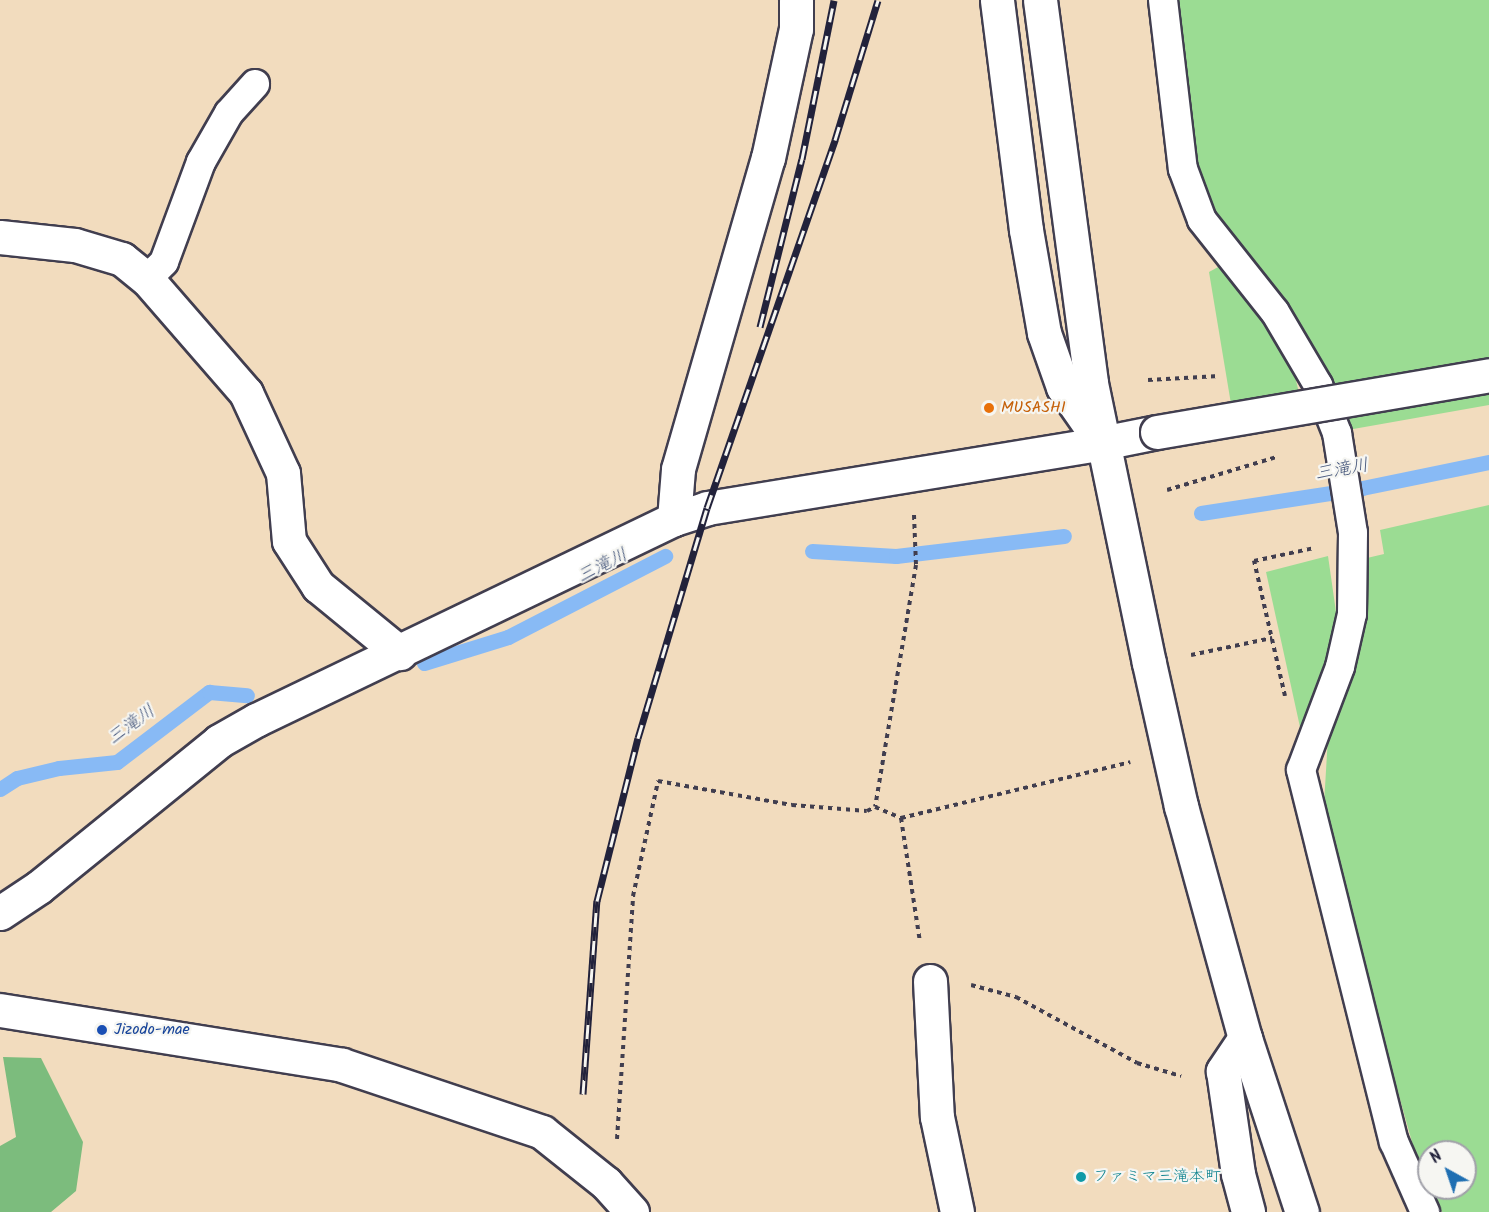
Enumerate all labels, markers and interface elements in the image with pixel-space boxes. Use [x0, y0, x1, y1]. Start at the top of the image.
place label: MUSASHI [1001, 398, 1066, 418]
marker: MUSASHI [982, 401, 996, 415]
water label: 三滝川 [1314, 456, 1370, 486]
water label: 三滝川 [574, 545, 632, 589]
water label: 三滝川 [104, 701, 160, 751]
place label: Jizodo-mae [114, 1020, 190, 1040]
marker: Jizodo-mae [95, 1023, 109, 1037]
north arrow [1417, 1140, 1477, 1200]
text: N [1424, 1145, 1448, 1170]
place label: ファミマ三滝本町 [1093, 1167, 1221, 1187]
marker: ファミマ三滝本町 [1074, 1170, 1088, 1184]

